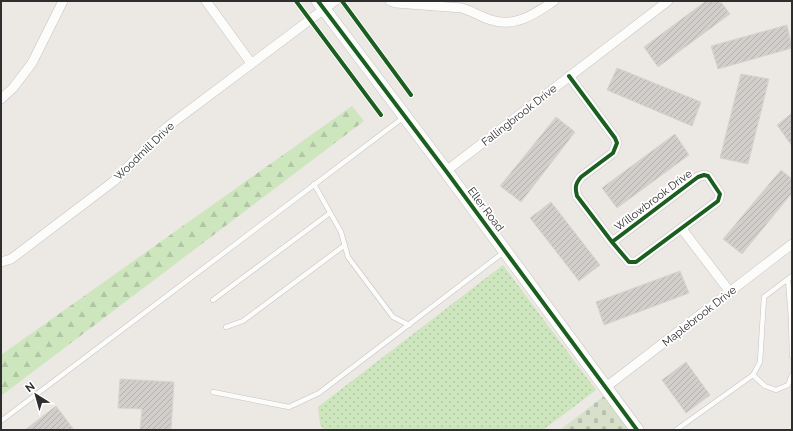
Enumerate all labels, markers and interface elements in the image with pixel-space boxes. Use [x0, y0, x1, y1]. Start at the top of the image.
street label: Fallingbrook Drive [479, 82, 560, 149]
street label: Woodmill Drive [112, 119, 177, 183]
street label: Willowbrook Drive [612, 167, 695, 234]
street label: Eller Road [465, 185, 507, 234]
street label: Maplebrook Drive [660, 283, 739, 349]
north arrow [16, 375, 56, 415]
text: N [23, 380, 38, 395]

